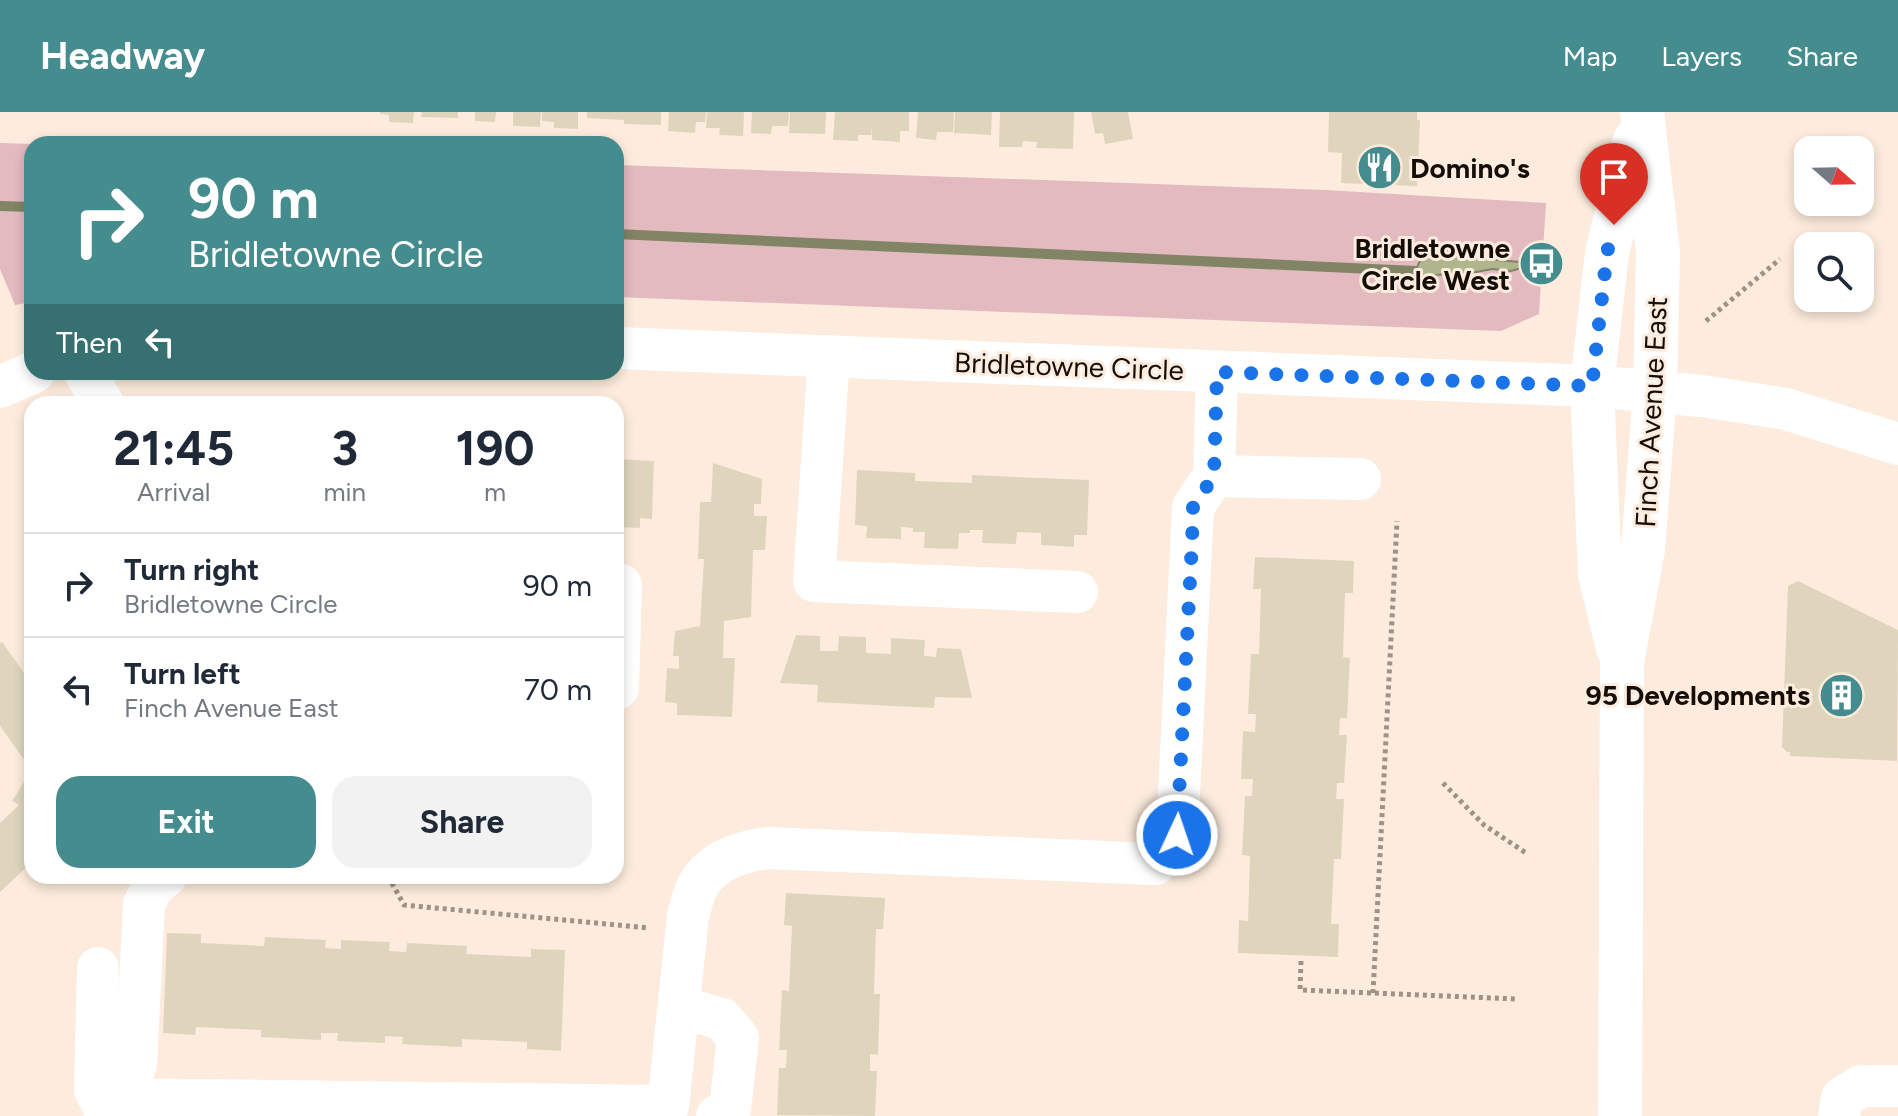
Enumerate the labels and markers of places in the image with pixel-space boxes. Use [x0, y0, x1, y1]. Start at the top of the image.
pin [1580, 143, 1648, 225]
restaurant icon: Domino's [1355, 144, 1403, 192]
place label: Domino's [1410, 151, 1530, 185]
place label: Bridletowne Circle West [1354, 231, 1510, 297]
bus stop icon: Bridletowne Circle West [1517, 240, 1565, 288]
building icon: 95 Developments [1817, 671, 1865, 719]
place label: 95 Developments [1586, 678, 1810, 712]

